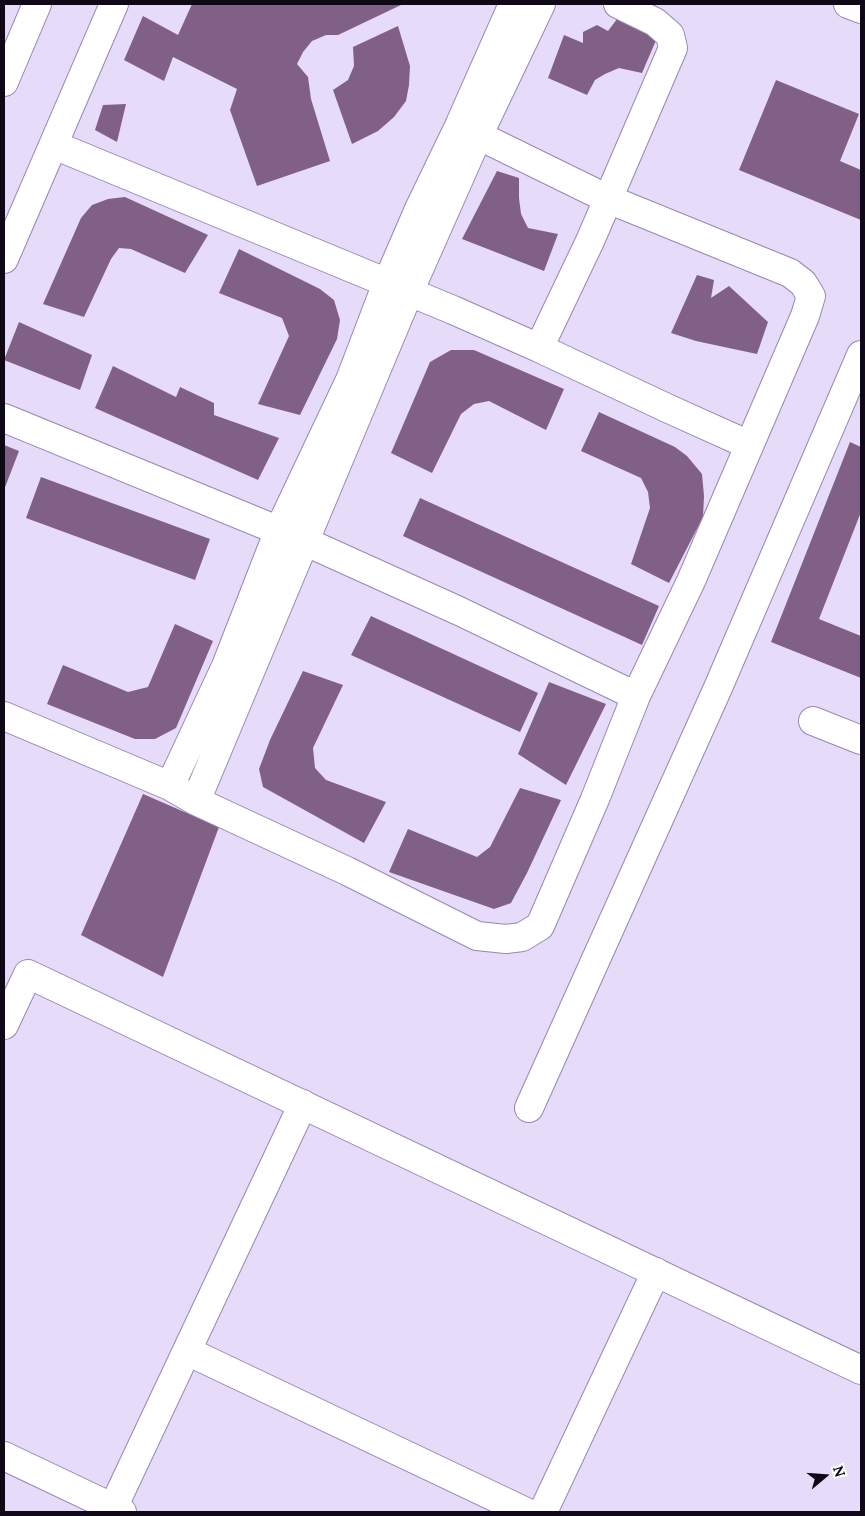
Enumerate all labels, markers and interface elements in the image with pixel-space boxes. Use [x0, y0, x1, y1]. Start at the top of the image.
north arrow [800, 1451, 850, 1501]
text: N [829, 1463, 849, 1479]

